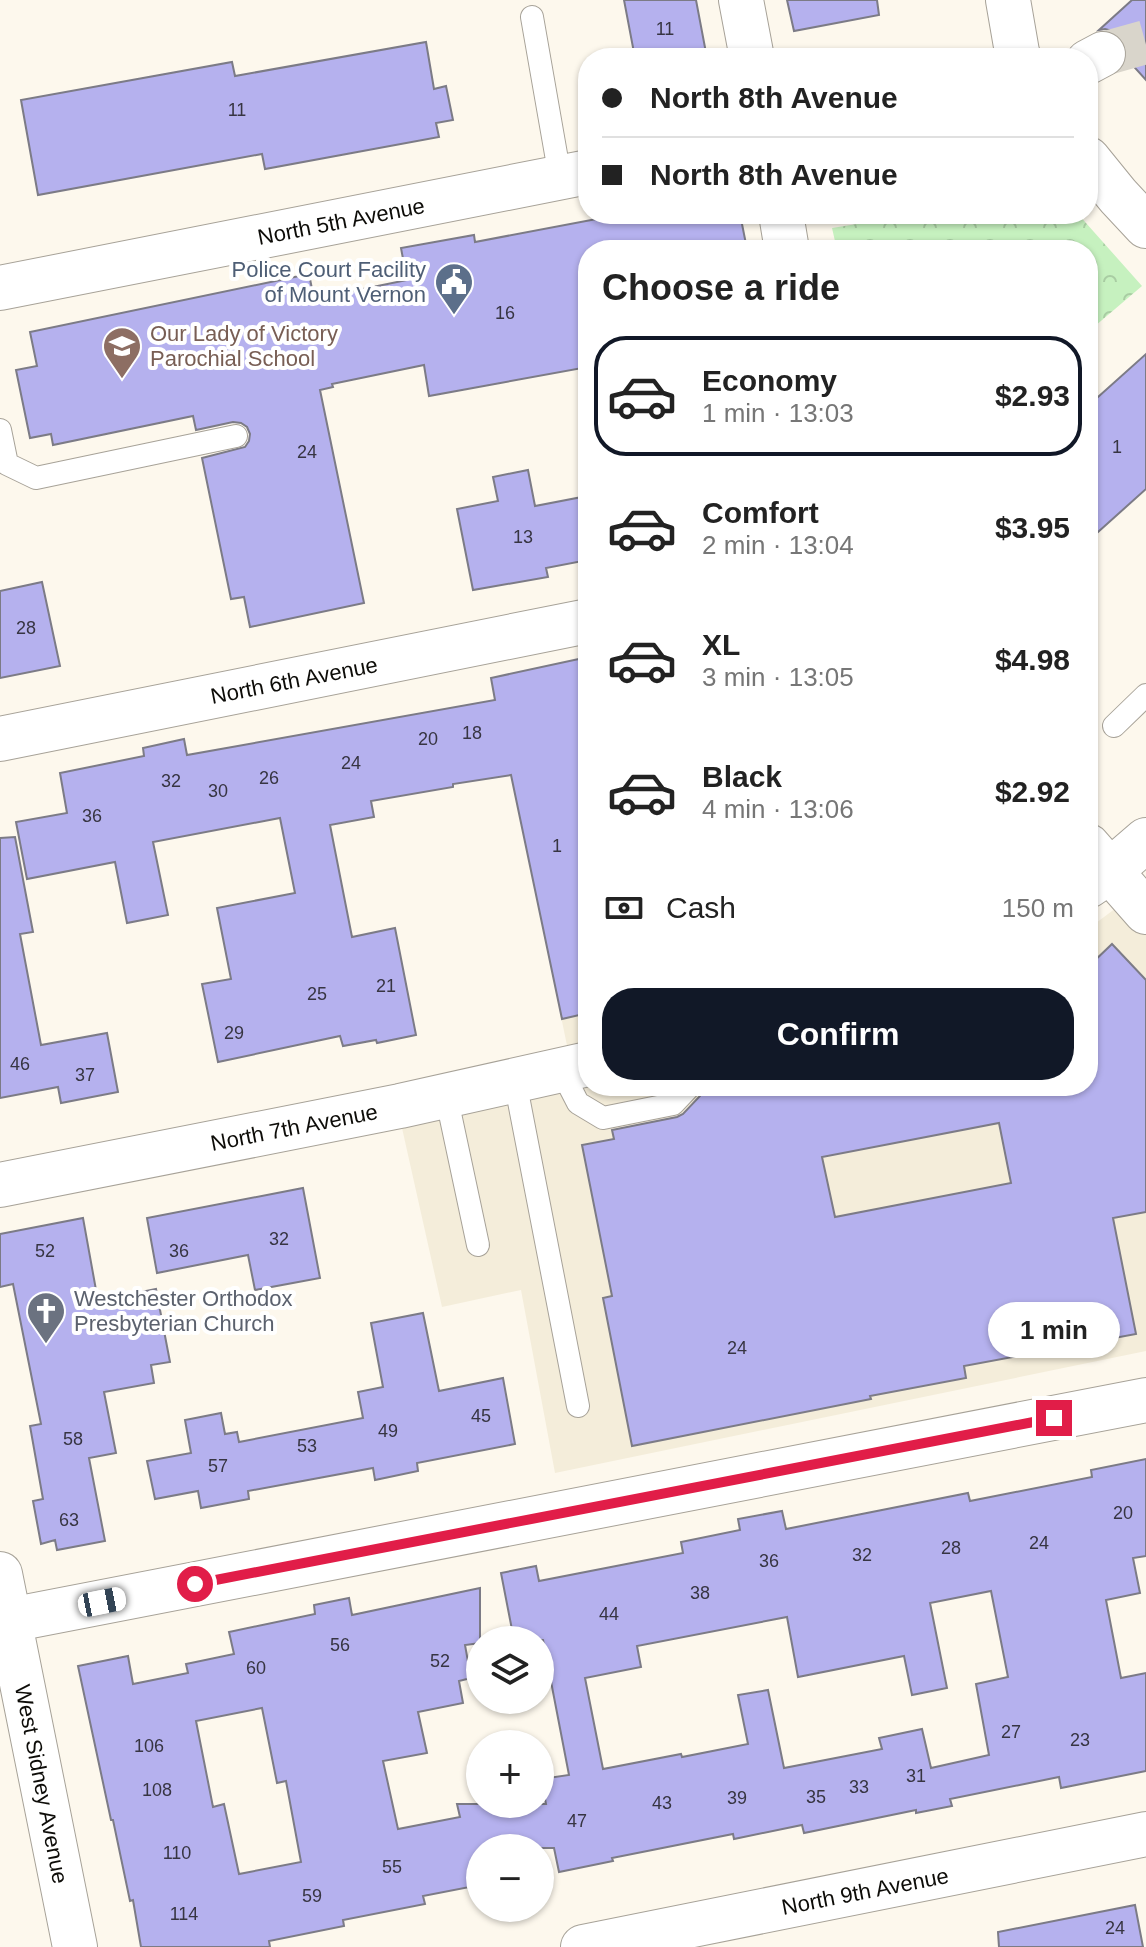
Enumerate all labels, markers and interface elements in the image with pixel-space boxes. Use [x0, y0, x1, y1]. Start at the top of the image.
house number: 11 [656, 19, 674, 39]
text: North 8th Avenue [650, 81, 898, 114]
house number: 11 [228, 100, 246, 120]
text: North 8th Avenue [650, 158, 898, 191]
street label: North 5th Avenue [255, 193, 427, 250]
place label: Police Court Facility of Mount Vernon [232, 257, 426, 307]
public building icon: Police Court Facility of Mount Vernon [433, 261, 475, 316]
text: Choose a ride [602, 267, 840, 308]
house number: 16 [495, 303, 515, 323]
place label: Our Lady of Victory Parochial School [150, 321, 338, 371]
school or university icon: Our Lady of Victory Parochial School [101, 325, 143, 380]
icon: car [606, 360, 678, 432]
text: Economy [702, 364, 837, 397]
text: $2.93 [995, 379, 1070, 412]
text: 1 min · 13:03 [702, 398, 854, 428]
house number: 1 [1112, 437, 1122, 457]
house number: 24 [297, 442, 317, 462]
icon: car [606, 492, 678, 564]
text: Comfort [702, 496, 819, 529]
text: $3.95 [995, 511, 1070, 544]
house number: 13 [513, 527, 533, 547]
text: 2 min · 13:04 [702, 530, 854, 560]
house number: 28 [16, 618, 36, 638]
icon: car [606, 624, 678, 696]
text: XL [702, 628, 740, 661]
text: $4.98 [995, 643, 1070, 676]
street label: North 6th Avenue [208, 652, 380, 709]
text: 3 min · 13:05 [702, 662, 854, 692]
house number: 18 [462, 723, 482, 743]
house number: 20 [418, 729, 438, 749]
house number: 24 [341, 753, 361, 773]
icon: car [606, 756, 678, 828]
text: Black [702, 760, 782, 793]
house number: 26 [259, 768, 279, 788]
house number: 32 [161, 771, 181, 791]
text: $2.92 [995, 775, 1070, 808]
house number: 30 [208, 781, 228, 801]
text: 4 min · 13:06 [702, 794, 854, 824]
house number: 36 [82, 806, 102, 826]
house number: 1 [552, 836, 562, 856]
icon: cash [602, 886, 646, 930]
text: Cash [666, 891, 736, 924]
text: 150 m [1002, 893, 1074, 923]
house number: 21 [376, 976, 396, 996]
house number: 25 [307, 984, 327, 1004]
button: Confirm [602, 988, 1074, 1080]
house number: 29 [224, 1023, 244, 1043]
house number: 46 [10, 1054, 30, 1074]
house number: 37 [75, 1065, 95, 1085]
street label: North 7th Avenue [208, 1099, 380, 1156]
house number: 32 [269, 1229, 289, 1249]
house number: 52 [35, 1241, 55, 1261]
house number: 36 [169, 1241, 189, 1261]
place label: Westchester Orthodox Presbyterian Church [74, 1286, 292, 1336]
church icon: Westchester Orthodox Presbyterian Church [25, 1290, 67, 1345]
callout: 1 min [988, 1302, 1120, 1358]
text: 1 min [1020, 1315, 1088, 1345]
house number: 24 [727, 1338, 747, 1358]
route end [1036, 1400, 1072, 1436]
house number: 45 [471, 1406, 491, 1426]
house number: 49 [378, 1421, 398, 1441]
house number: 58 [63, 1429, 83, 1449]
house number: 53 [297, 1436, 317, 1456]
house number: 57 [208, 1456, 228, 1476]
house number: 20 [1113, 1503, 1133, 1523]
house number: 63 [59, 1510, 79, 1530]
house number: 24 [1029, 1533, 1049, 1553]
house number: 28 [941, 1538, 961, 1558]
house number: 32 [852, 1545, 872, 1565]
house number: 36 [759, 1551, 779, 1571]
route start [177, 1566, 213, 1602]
house number: 38 [690, 1583, 710, 1603]
car [76, 1586, 128, 1618]
house number: 44 [599, 1604, 619, 1624]
map controls [466, 1626, 554, 1922]
button: layers [466, 1626, 554, 1714]
house number: 56 [330, 1635, 350, 1655]
house number: 52 [430, 1651, 450, 1671]
house number: 60 [246, 1658, 266, 1678]
street label: West Sidney Avenue [10, 1682, 73, 1886]
house number: 27 [1001, 1722, 1021, 1742]
button: + [466, 1730, 554, 1818]
house number: 23 [1070, 1730, 1090, 1750]
house number: 106 [134, 1736, 164, 1756]
house number: 31 [906, 1766, 926, 1786]
house number: 33 [849, 1777, 869, 1797]
house number: 108 [142, 1780, 172, 1800]
house number: 35 [806, 1787, 826, 1807]
house number: 39 [727, 1788, 747, 1808]
house number: 43 [652, 1793, 672, 1813]
house number: 47 [567, 1811, 587, 1831]
button: − [466, 1834, 554, 1922]
house number: 110 [163, 1843, 191, 1863]
house number: 55 [382, 1857, 402, 1877]
street label: North 9th Avenue [779, 1863, 951, 1920]
house number: 59 [302, 1886, 322, 1906]
house number: 114 [170, 1904, 198, 1924]
house number: 24 [1105, 1918, 1125, 1938]

